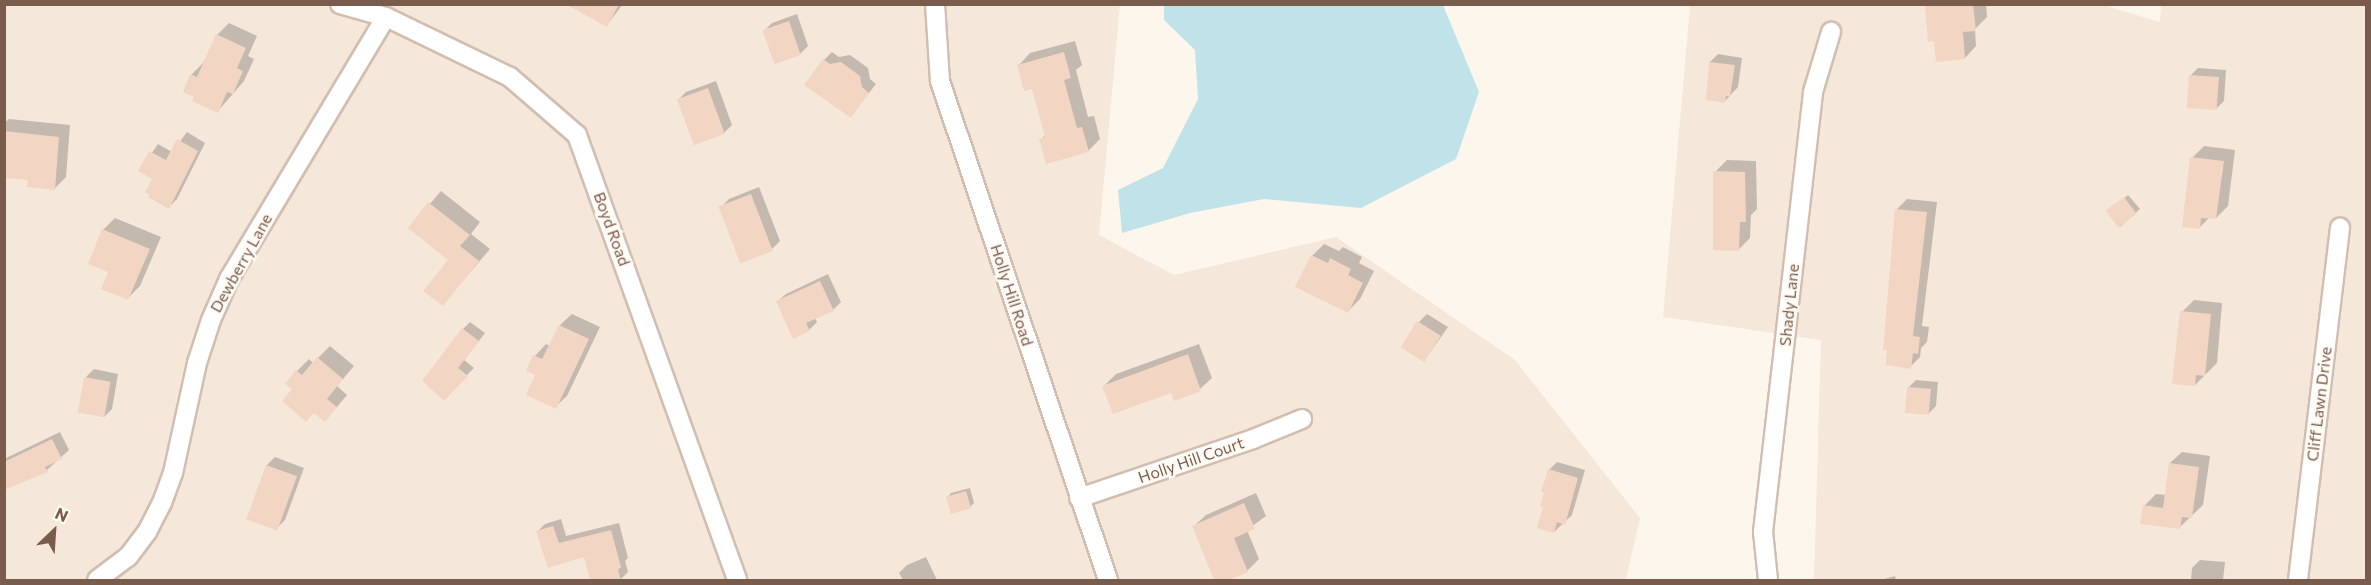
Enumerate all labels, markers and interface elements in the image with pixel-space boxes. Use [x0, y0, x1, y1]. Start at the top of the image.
street label: Boyd Road [590, 189, 634, 269]
street label: Dewberry Lane [206, 210, 276, 316]
street label: Holly Hill Road [987, 242, 1037, 348]
street label: Shady Lane [1775, 263, 1803, 347]
street label: Cliff Lawn Drive [2302, 346, 2336, 462]
street label: Holly Hill Court [1136, 433, 1246, 487]
north arrow [24, 501, 84, 561]
text: N [52, 503, 71, 525]

